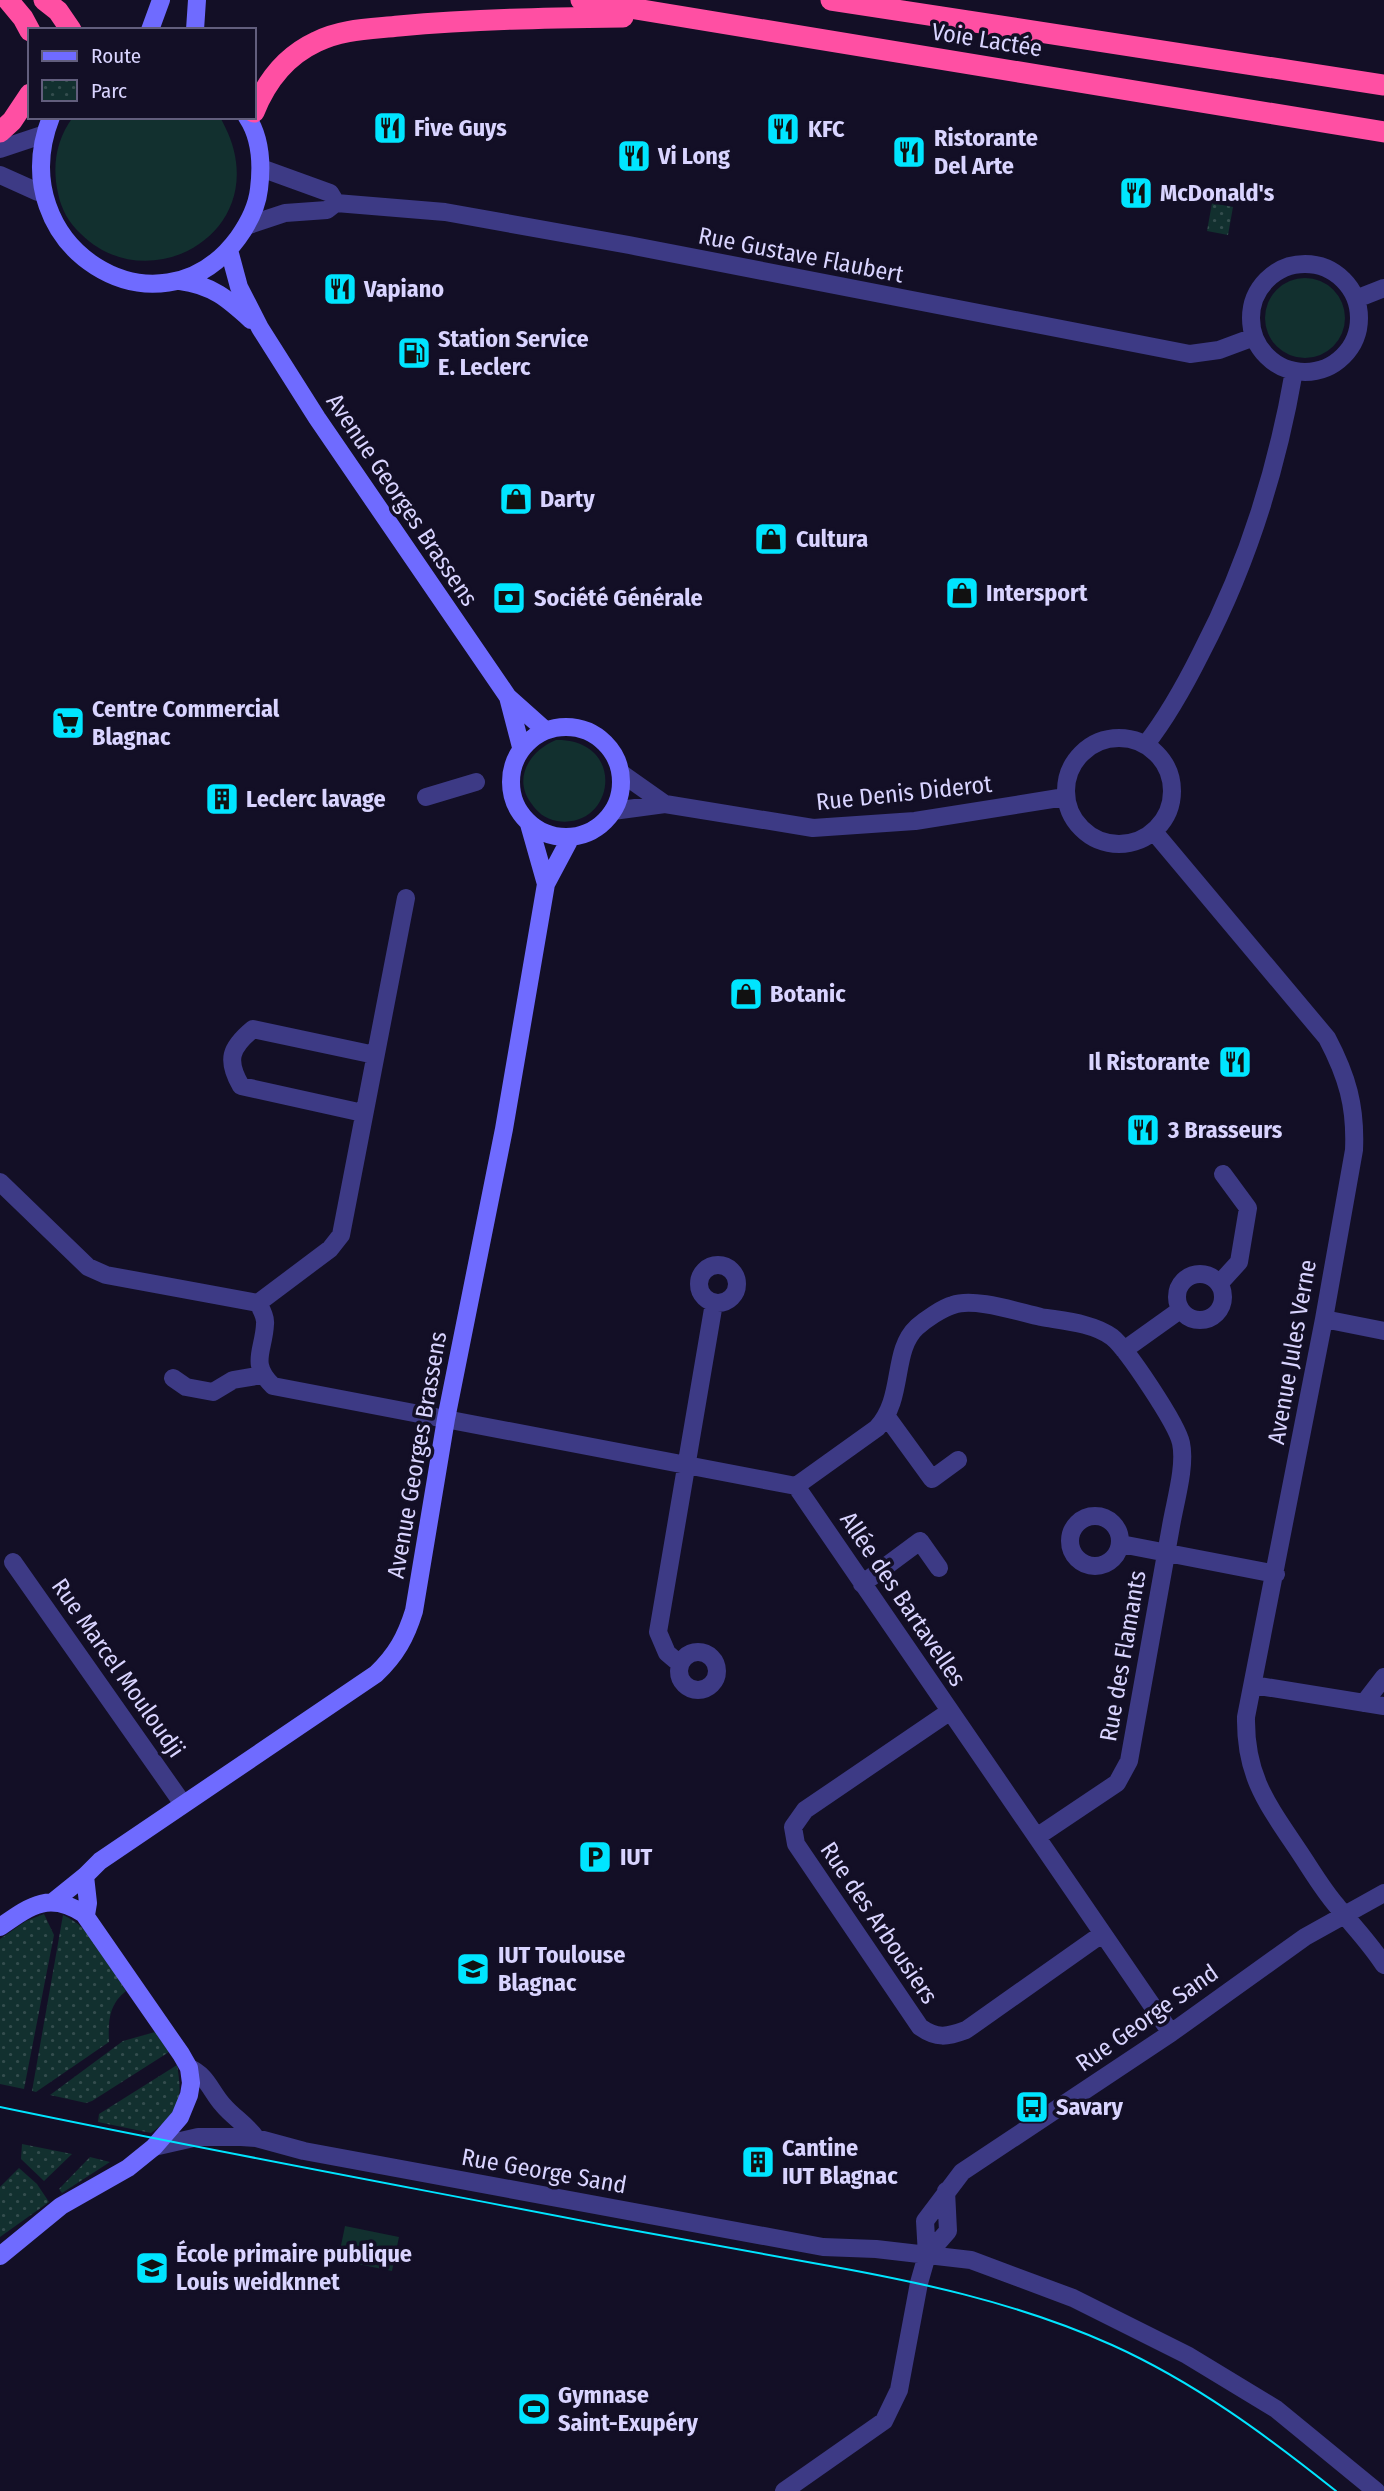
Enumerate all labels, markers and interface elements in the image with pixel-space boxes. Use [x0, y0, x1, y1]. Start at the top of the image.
street label: Voie Lactée [930, 17, 1044, 63]
legend [28, 28, 256, 119]
text: Route [91, 43, 141, 69]
text: Parc [91, 78, 127, 104]
restaurant icon: Five Guys [371, 109, 409, 147]
restaurant icon: KFC [764, 110, 802, 148]
place label: Five Guys [414, 114, 507, 142]
place label: KFC [808, 115, 845, 143]
place label: Ristorante Del Arte [934, 124, 1038, 180]
restaurant icon: Ristorante Del Arte [890, 133, 928, 171]
restaurant icon: Vi Long [615, 137, 653, 175]
place label: Vi Long [657, 142, 730, 170]
restaurant icon: McDonald's [1117, 174, 1155, 212]
place label: McDonald's [1160, 179, 1275, 207]
street label: Rue Gustave Flaubert [696, 221, 906, 289]
restaurant icon: Vapiano [321, 270, 359, 308]
place label: Vapiano [363, 275, 444, 303]
place label: Station Service E. Leclerc [438, 325, 589, 381]
fuel station icon: Station Service E. Leclerc [395, 334, 433, 372]
street label: Avenue Georges Brassens [320, 389, 484, 611]
shop icon: Darty [497, 480, 535, 518]
place label: Darty [540, 485, 595, 513]
shop icon: Cultura [752, 520, 790, 558]
place label: Cultura [796, 525, 868, 553]
shop icon: Intersport [943, 574, 981, 612]
bank icon: Société Générale [490, 579, 528, 617]
place label: Intersport [986, 579, 1088, 607]
place label: Société Générale [534, 584, 703, 612]
place label: Centre Commercial Blagnac [92, 695, 280, 751]
supermarket icon: Centre Commercial Blagnac [49, 704, 87, 742]
street label: Rue Denis Diderot [815, 770, 993, 816]
building icon: Leclerc lavage [203, 780, 241, 818]
place label: Leclerc lavage [246, 785, 386, 813]
shop icon: Botanic [727, 975, 765, 1013]
place label: Botanic [770, 980, 846, 1008]
restaurant icon: Il Ristorante [1216, 1043, 1254, 1081]
place label: Il Ristorante [1088, 1048, 1210, 1076]
restaurant icon: 3 Brasseurs [1124, 1111, 1162, 1149]
place label: 3 Brasseurs [1167, 1116, 1283, 1144]
street label: Avenue Jules Verne [1262, 1257, 1322, 1447]
street label: Avenue Georges Brassens [382, 1329, 452, 1581]
street label: Allée des Bartavelles [834, 1506, 972, 1692]
street label: Rue des Flamants [1094, 1568, 1152, 1744]
street label: Rue Marcel Mouloudji [46, 1573, 190, 1763]
street label: Rue des Arbousiers [815, 1837, 943, 2009]
parking icon: IUT [576, 1838, 614, 1876]
place label: IUT [620, 1843, 653, 1871]
place label: IUT Toulouse Blagnac [498, 1941, 625, 1997]
school or university icon: IUT Toulouse Blagnac [454, 1950, 492, 1988]
street label: Rue George Sand [1071, 1959, 1223, 2077]
bus stop icon: Savary [1013, 2088, 1051, 2126]
place label: Savary [1056, 2093, 1124, 2121]
place label: Cantine IUT Blagnac [782, 2134, 898, 2190]
street label: Rue George Sand [459, 2143, 629, 2199]
building icon: Cantine IUT Blagnac [739, 2143, 777, 2181]
place label: École primaire publique Louis weidknnet [176, 2239, 412, 2296]
school or university icon: École primaire publique Louis weidknnet [133, 2249, 171, 2287]
place label: Gymnase Saint-Exupéry [558, 2381, 699, 2437]
sports icon: Gymnase Saint-Exupéry [515, 2390, 553, 2428]

